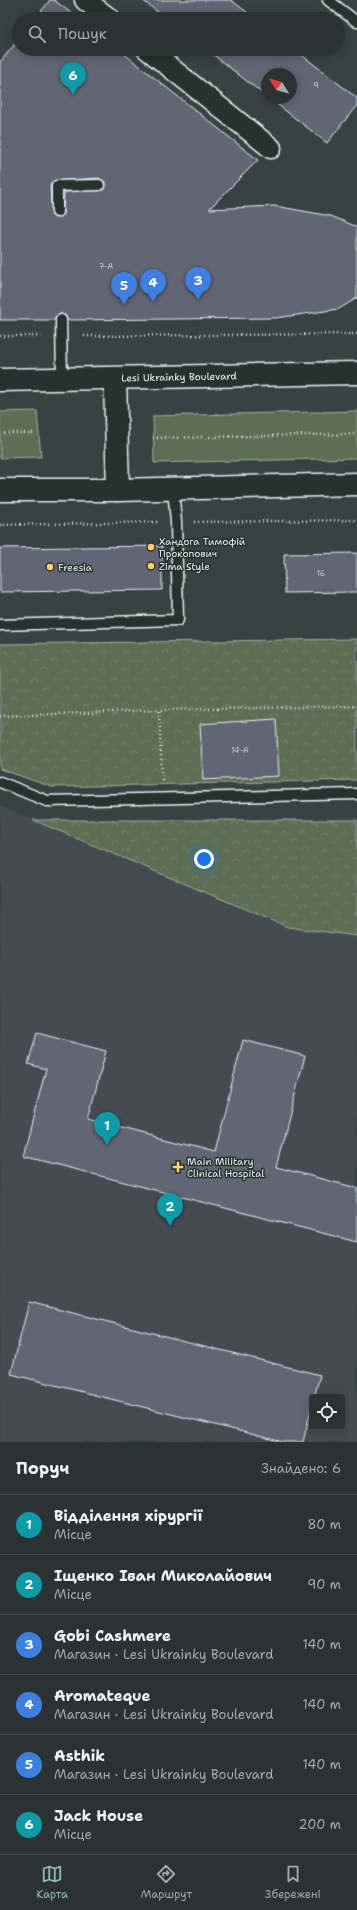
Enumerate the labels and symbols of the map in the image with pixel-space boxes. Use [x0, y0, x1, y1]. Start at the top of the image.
pin: 6 [60, 62, 86, 95]
north arrow [261, 68, 297, 104]
house number: 9 [313, 80, 319, 91]
house number: 7-А [99, 261, 113, 272]
pin: 3 [185, 267, 211, 300]
pin: 4 [140, 269, 166, 302]
pin: 5 [111, 272, 137, 305]
street label: Lesi Ukrainky Boulevard [121, 369, 238, 385]
place label: Хандога Тимофій Прокопович [159, 535, 246, 560]
marker: Хандога Тимофій Прокопович [146, 542, 156, 552]
place label: Zima Style [159, 560, 210, 573]
place label: Freesia [58, 561, 93, 574]
marker: Zima Style [146, 561, 156, 571]
marker: Freesia [45, 562, 55, 572]
house number: 16 [317, 568, 326, 579]
house number: 14-А [231, 745, 249, 756]
your location [194, 849, 214, 869]
pin: 1 [94, 1112, 120, 1145]
place label: Main Military Clinical Hospital [187, 1155, 264, 1180]
marker: Main Military Clinical Hospital [172, 1161, 184, 1173]
pin: 2 [157, 1193, 183, 1226]

